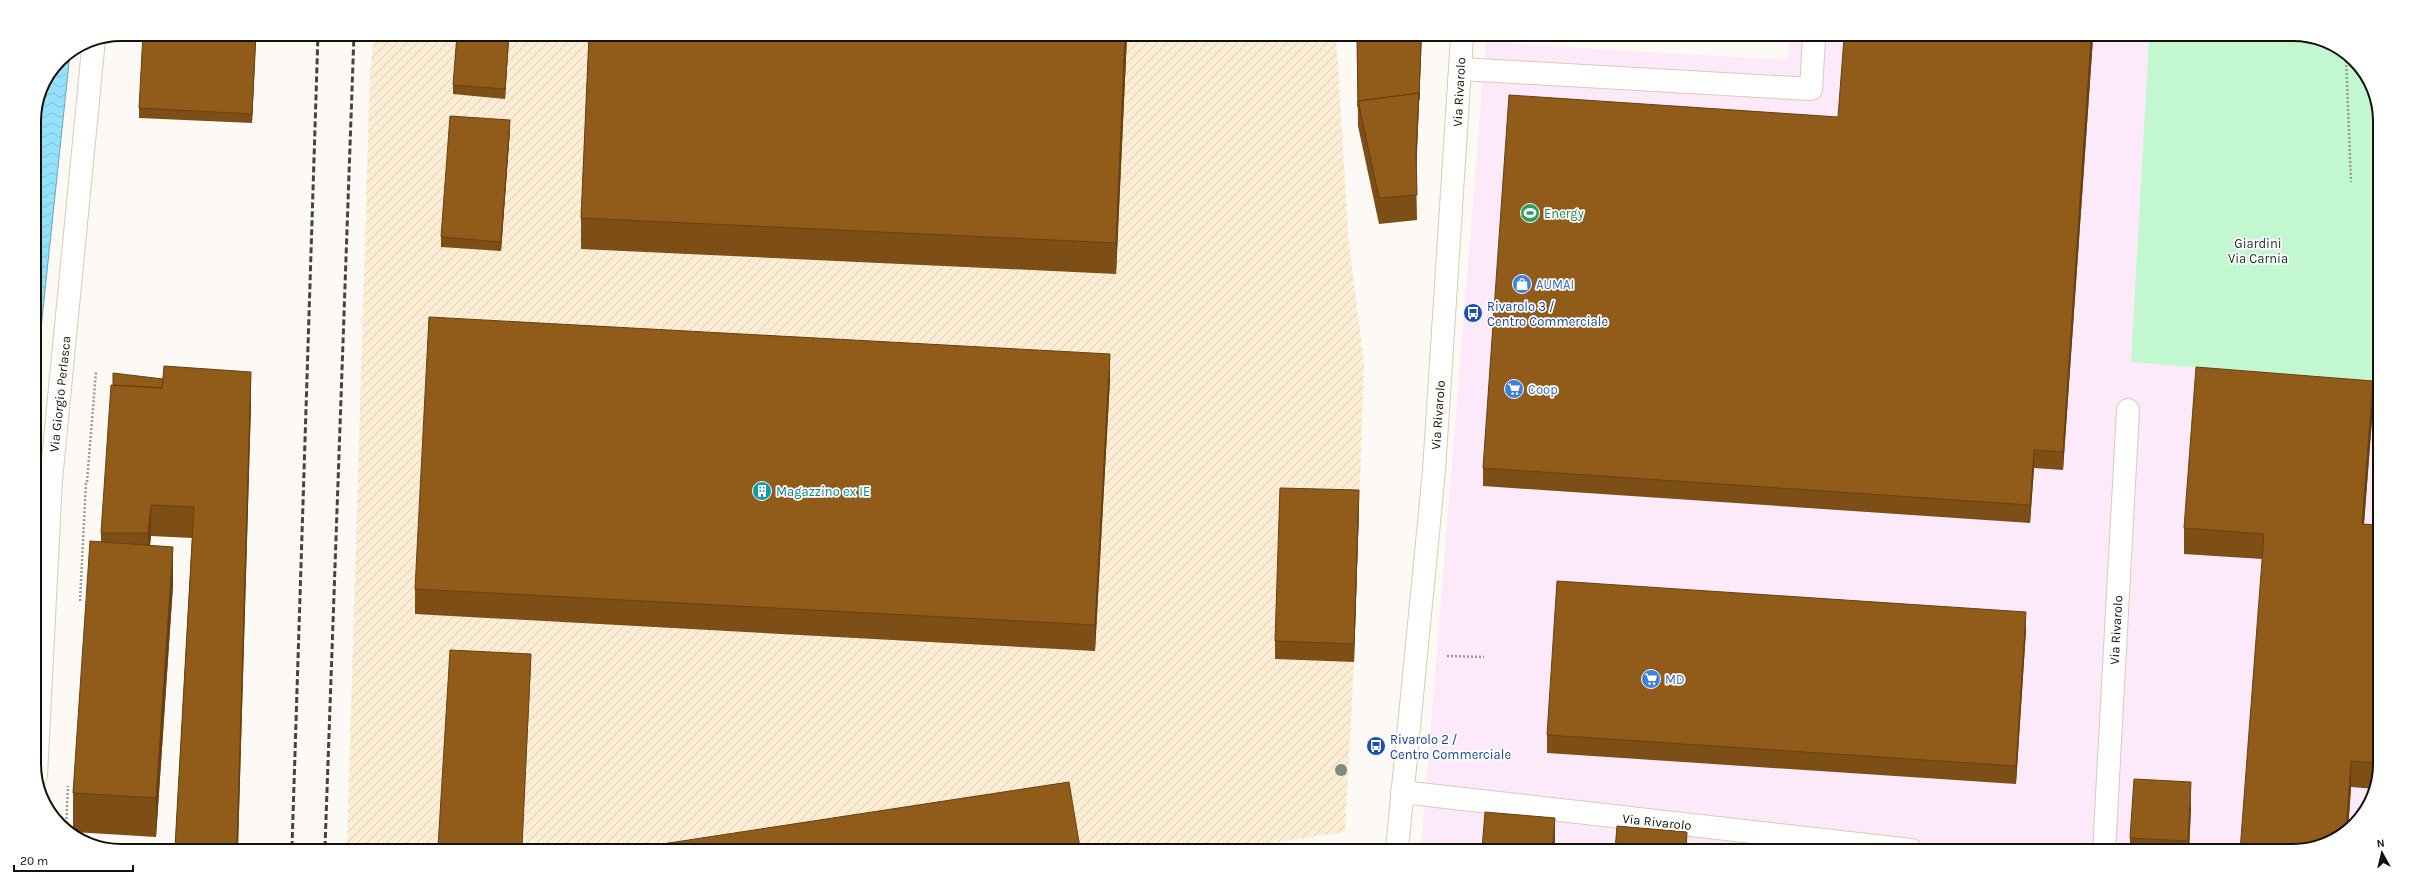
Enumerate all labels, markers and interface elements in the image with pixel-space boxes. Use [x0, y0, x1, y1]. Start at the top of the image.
street label: Via Rivarolo [1450, 57, 1468, 127]
sports icon: Energy [1519, 202, 1541, 224]
place label: Energy [1544, 206, 1584, 221]
park label: Giardini Via Carnia [2228, 236, 2288, 266]
shop icon: AUMAI [1511, 273, 1533, 295]
place label: AUMAI [1536, 277, 1574, 292]
place label: Rivarolo 3 / Centro Commerciale [1487, 299, 1608, 329]
bus stop icon: Rivarolo 3 / Centro Commerciale [1462, 302, 1484, 324]
street label: Via Giorgio Perlasca [46, 335, 74, 453]
supermarket icon: Coop [1503, 378, 1525, 400]
street label: Via Rivarolo [1428, 380, 1448, 450]
place label: Coop [1528, 382, 1558, 397]
building icon: Magazzino ex IE [751, 480, 773, 502]
place label: Magazzino ex IE [776, 484, 870, 499]
street label: Via Rivarolo [2107, 595, 2125, 665]
supermarket icon: MD [1640, 668, 1662, 690]
place label: MD [1665, 672, 1685, 687]
place label: Rivarolo 2 / Centro Commerciale [1390, 732, 1511, 762]
bus stop icon: Rivarolo 2 / Centro Commerciale [1365, 735, 1387, 757]
street label: Via Rivarolo [1622, 811, 1692, 833]
north arrow [2362, 833, 2402, 873]
text: N [2376, 837, 2385, 851]
scale bar [14, 847, 133, 873]
text: 20 m [20, 854, 48, 868]

